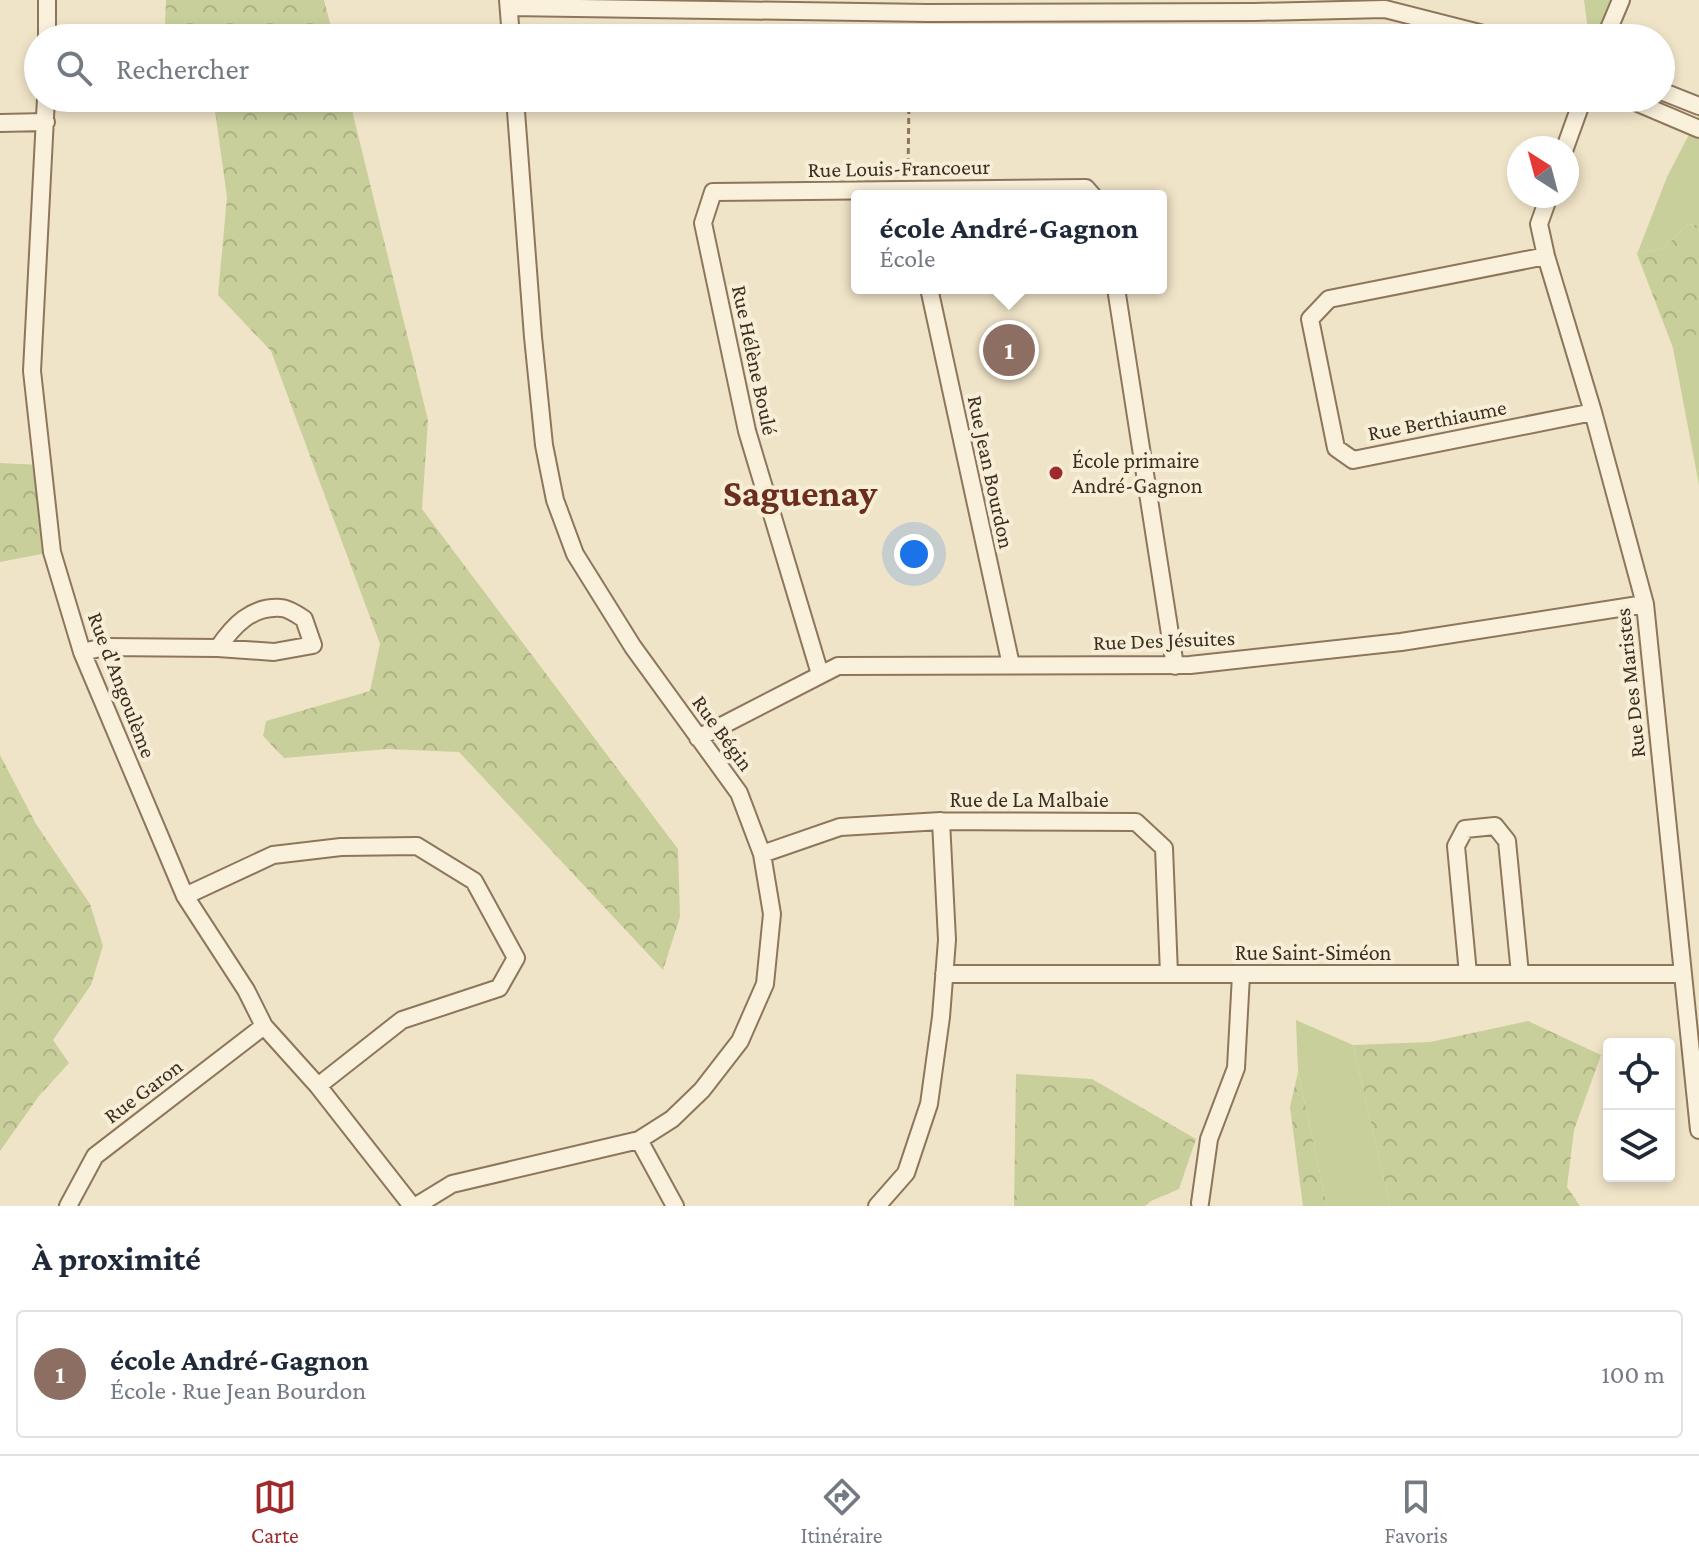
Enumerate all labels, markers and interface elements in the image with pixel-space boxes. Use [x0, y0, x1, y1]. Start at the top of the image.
search box [24, 24, 1675, 112]
icon: search [52, 46, 96, 90]
text: Rechercher [116, 52, 249, 85]
north arrow [1507, 136, 1579, 208]
street label: Rue Louis-Francoeur [808, 154, 991, 182]
popup [851, 190, 1167, 294]
text: école André-Gagnon [879, 211, 1139, 244]
text: École [879, 244, 935, 273]
street label: Rue Hélène Boulé [727, 283, 783, 437]
pin: 1 [983, 320, 1035, 380]
street label: Rue Jean Bourdon [963, 393, 1019, 551]
street label: Rue Berthiaume [1365, 394, 1509, 446]
place label: École primaire André-Gagnon [1072, 448, 1203, 498]
marker: École primaire André-Gagnon [1047, 464, 1065, 482]
district label: Saguenay [723, 472, 878, 514]
your location [894, 534, 934, 574]
street label: Rue Des Maristes [1610, 607, 1650, 759]
street label: Rue d'Angoulème [83, 609, 161, 761]
street label: Rue Des Jésuites [1093, 625, 1235, 655]
street label: Rue Bégin [687, 690, 759, 776]
street label: Rue de La Malbaie [949, 787, 1109, 812]
street label: Rue Saint-Siméon [1235, 940, 1392, 965]
map controls [1603, 1038, 1675, 1182]
button: locate [1603, 1038, 1675, 1110]
street label: Rue Garon [99, 1053, 187, 1129]
button: layers [1603, 1110, 1675, 1182]
text: À proximité [32, 1240, 201, 1277]
text: école André-Gagnon [110, 1343, 369, 1376]
text: 1 [55, 1360, 65, 1389]
text: 100 m [1601, 1360, 1665, 1389]
text: École · Rue Jean Bourdon [110, 1376, 366, 1405]
tab: Carte [251, 1475, 299, 1548]
tab: Itinéraire [801, 1475, 882, 1548]
tab: Favoris [1384, 1475, 1448, 1548]

